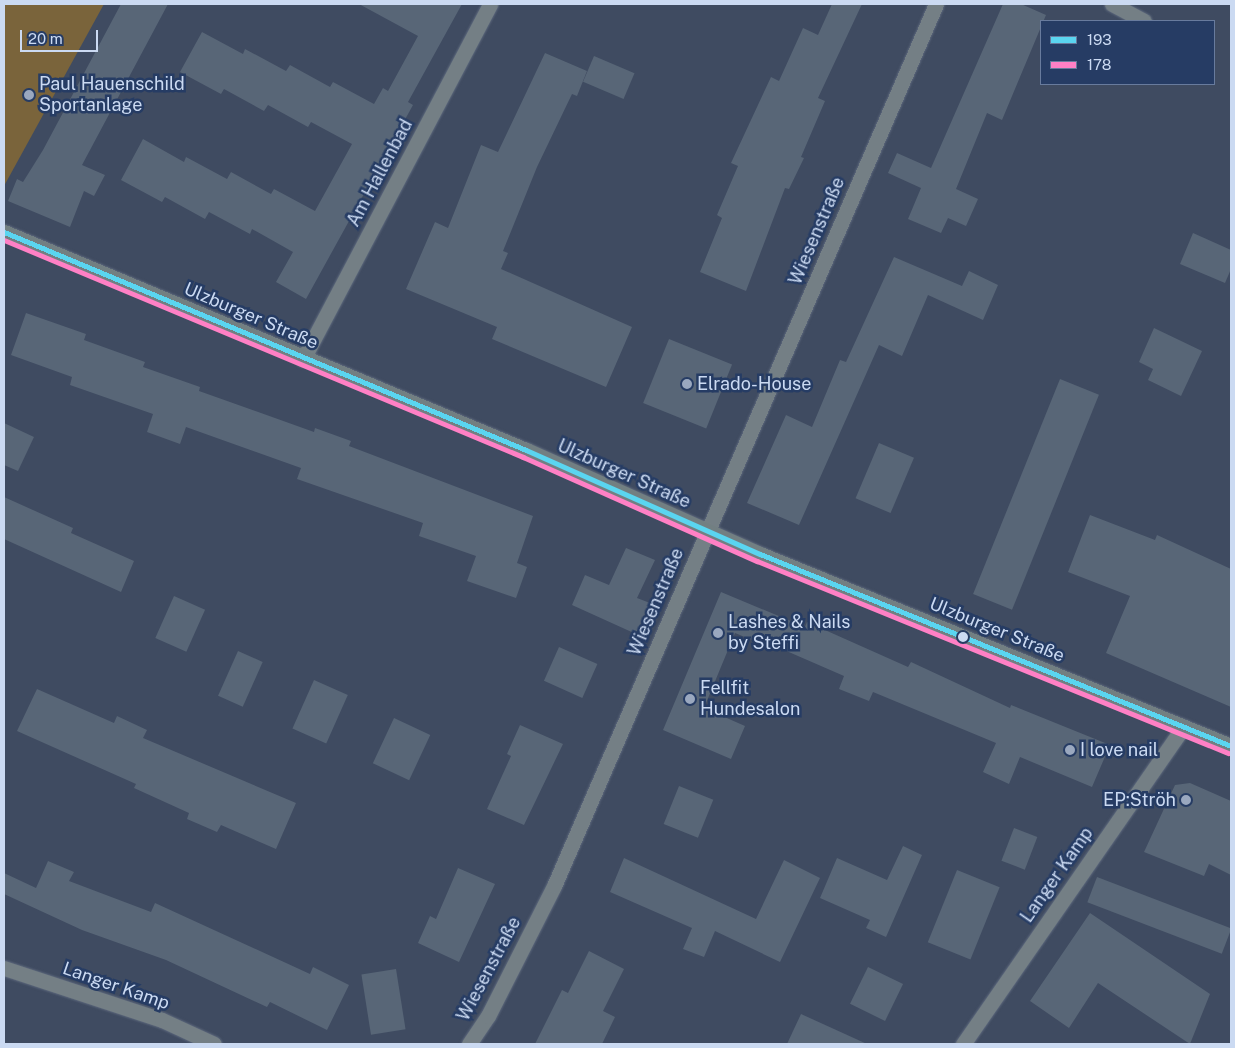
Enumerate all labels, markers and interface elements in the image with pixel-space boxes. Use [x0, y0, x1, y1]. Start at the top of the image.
scale bar [22, 20, 100, 52]
legend [1040, 20, 1215, 85]
text: 20 m [28, 30, 63, 47]
text: 193 [1087, 31, 1112, 48]
text: 178 [1087, 56, 1112, 73]
place label: Paul Hauenschild Sportanlage [39, 74, 185, 116]
marker: Paul Hauenschild Sportanlage [23, 89, 35, 101]
street label: Am Hallenbad [343, 116, 417, 230]
street label: Wiesenstraße [785, 174, 849, 288]
street label: Ulzburger Straße [181, 278, 321, 354]
place label: Elrado-House [697, 373, 811, 395]
marker: Elrado-House [681, 378, 693, 390]
street label: Ulzburger Straße [554, 435, 694, 513]
street label: Wiesenstraße [624, 545, 688, 659]
street label: Ulzburger Straße [926, 593, 1068, 667]
place label: Lashes & Nails by Steffi [728, 612, 851, 654]
marker: Lashes & Nails by Steffi [712, 627, 724, 639]
unlabelled marker [958, 632, 968, 642]
place label: Fellfit Hundesalon [700, 678, 800, 721]
marker: Fellfit Hundesalon [684, 693, 696, 705]
place label: I love nail [1080, 739, 1158, 761]
marker: I love nail [1064, 744, 1076, 756]
place label: EP:Ströh [1103, 789, 1176, 811]
marker: EP:Ströh [1180, 794, 1192, 806]
street label: Langer Kamp [1016, 823, 1098, 927]
street label: Wiesenstraße [453, 913, 525, 1025]
street label: Langer Kamp [60, 958, 172, 1014]

